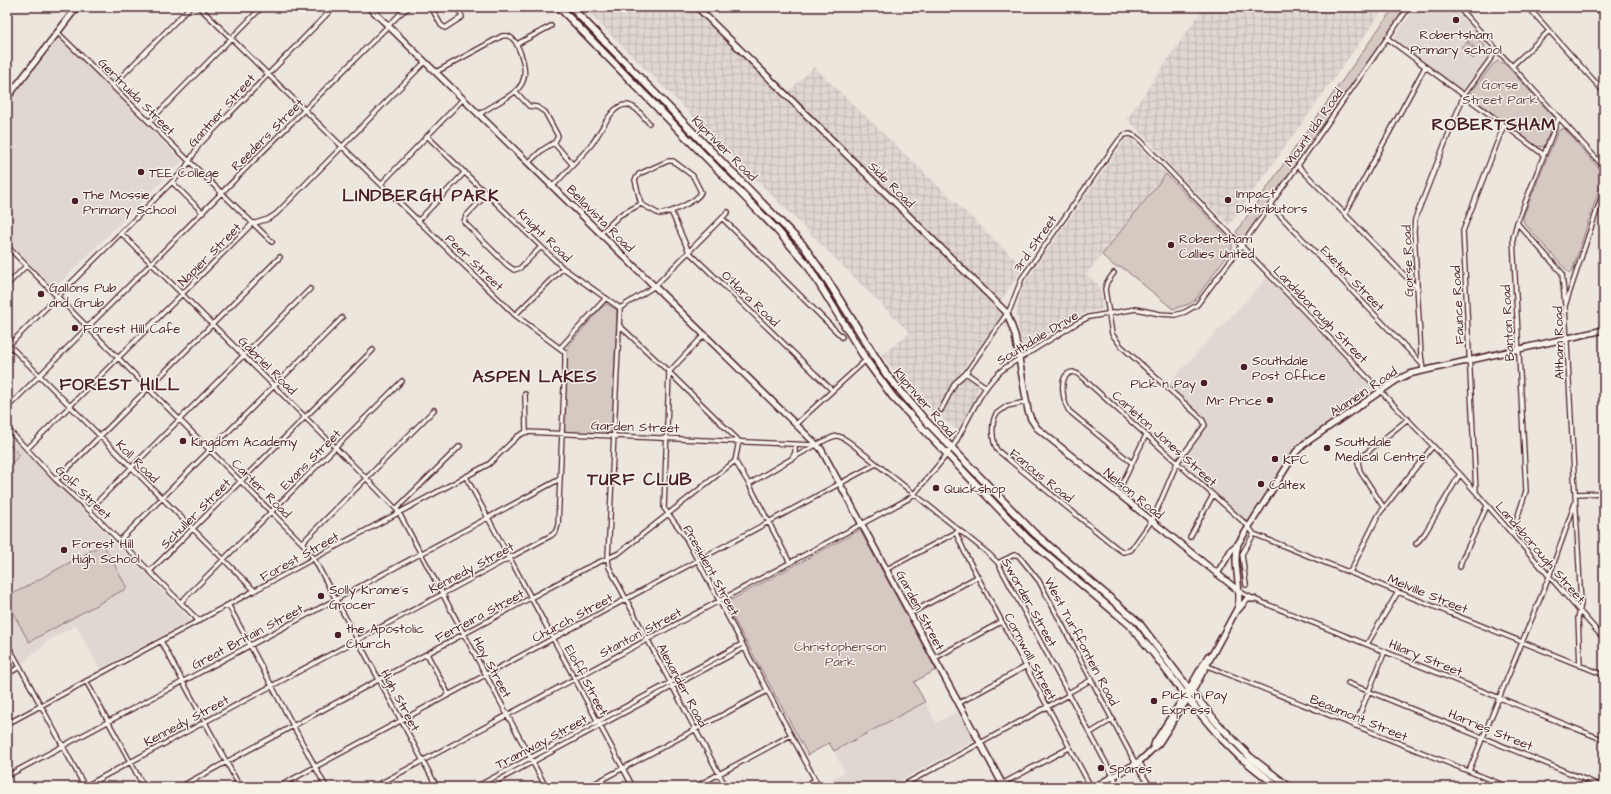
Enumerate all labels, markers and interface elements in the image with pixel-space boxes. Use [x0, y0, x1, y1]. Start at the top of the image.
marker: Robertsham Primary school [1451, 15, 1461, 25]
place label: Robertsham Primary school [1410, 26, 1502, 60]
street label: Gertruida Street [94, 54, 180, 140]
street label: Gantner Street [184, 69, 260, 151]
park label: Gorse Street Park [1462, 76, 1538, 109]
street label: Mount Ida Road [1280, 84, 1348, 170]
street label: Reeders Street [227, 94, 309, 175]
street label: Kliprivier Road [687, 112, 761, 186]
district label: ROBERTSHAM [1432, 113, 1556, 137]
street label: Side Road [864, 157, 919, 212]
place label: TEE College [149, 164, 219, 183]
marker: TEE College [136, 167, 146, 177]
street label: Bellavista Road [562, 181, 638, 257]
district label: LINDBERGH PARK [342, 184, 500, 208]
place label: Impact Distributors [1236, 185, 1308, 218]
place label: The Mossie Primary School [83, 186, 176, 220]
marker: Impact Distributors [1223, 195, 1233, 205]
marker: The Mossie Primary School [70, 196, 80, 206]
street label: Knight Road [512, 205, 576, 267]
street label: 3rd Street [1009, 211, 1061, 276]
street label: Napier Street [174, 218, 246, 291]
street label: Gorse Road [1398, 224, 1418, 297]
street label: Peer Street [441, 230, 508, 296]
place label: Robertsham Callies United [1179, 230, 1255, 263]
marker: Robertsham Callies United [1166, 240, 1176, 250]
street label: Exeter Street [1316, 242, 1389, 316]
street label: Landsborough Street [1268, 262, 1372, 369]
street label: Faunce Road [1447, 265, 1469, 345]
street label: O'Hara Road [717, 266, 783, 331]
place label: Gallons Pub and Grub [49, 279, 117, 312]
street label: Banton Road [1497, 284, 1519, 362]
marker: Gallons Pub and Grub [36, 289, 46, 299]
street label: Southdale Drive [993, 306, 1082, 369]
street label: Altham Road [1549, 306, 1569, 380]
place label: Forest Hill Cafe [83, 320, 180, 338]
marker: Forest Hill Cafe [70, 323, 80, 333]
street label: Gabriel Road [234, 332, 301, 399]
place label: Southdale Post Office [1252, 352, 1326, 385]
marker: Southdale Post Office [1239, 362, 1249, 372]
street label: Alamein Road [1326, 362, 1401, 421]
street label: Kliprivier Road [889, 364, 960, 441]
district label: ASPEN LAKES [472, 365, 598, 389]
district label: FOREST HILL [59, 373, 181, 397]
place label: Pick n Pay [1131, 375, 1196, 394]
marker: Pick n Pay [1199, 378, 1209, 388]
street label: Carleton Jones Street [1108, 387, 1221, 491]
place label: Mr Price [1206, 392, 1262, 410]
marker: Mr Price [1265, 395, 1275, 405]
street label: Garden Street [591, 416, 680, 438]
street label: Evans Street [276, 425, 346, 494]
place label: Kingdom Academy [191, 433, 297, 452]
place label: Southdale Medical Centre [1335, 433, 1426, 466]
street label: Koll Road [112, 436, 163, 488]
marker: Kingdom Academy [178, 436, 188, 446]
marker: Southdale Medical Centre [1322, 443, 1332, 453]
street label: Fanous Road [1006, 444, 1077, 507]
place label: KFC [1283, 451, 1309, 469]
marker: KFC [1270, 454, 1280, 464]
street label: Carter Road [228, 455, 295, 523]
street label: Golf Street [51, 461, 116, 525]
street label: Nelson Road [1099, 464, 1168, 524]
district label: TURF CLUB [586, 468, 693, 492]
street label: Schuller Street [156, 474, 236, 553]
place label: Caltex [1269, 476, 1306, 494]
marker: Caltex [1256, 479, 1266, 489]
place label: Quickshop [944, 480, 1006, 498]
marker: Quickshop [931, 483, 941, 493]
street label: Landsborough Street [1490, 498, 1590, 609]
street label: President Street [679, 522, 744, 620]
street label: Forest Street [257, 527, 343, 586]
place label: Forest Hill High School [72, 535, 140, 569]
street label: Kennedy Street [426, 538, 518, 599]
marker: Forest Hill High School [59, 545, 69, 555]
street label: Sworder Street [997, 555, 1061, 651]
street label: Garden Street [891, 567, 949, 654]
street label: Melville Street [1385, 570, 1471, 618]
street label: West Turffontein Road [1040, 574, 1123, 709]
place label: Solly Krame's Grocer [329, 581, 409, 614]
street label: Ferreira Street [432, 584, 528, 647]
street label: Church Street [529, 589, 617, 647]
marker: Solly Krame's Grocer [316, 591, 326, 601]
street label: Great Britain Street [188, 599, 307, 674]
street label: Stanton Street [596, 603, 686, 662]
street label: Cornwall Street [999, 610, 1061, 704]
place label: the Apostolic Church [346, 620, 424, 653]
marker: the Apostolic Church [333, 630, 343, 640]
street label: Hay Street [468, 634, 516, 702]
street label: Hilary Street [1386, 635, 1466, 682]
park label: Christopherson Park [794, 638, 887, 671]
street label: Alexander Road [652, 640, 712, 731]
street label: Eloff Street [560, 642, 613, 720]
street label: High Street [375, 666, 424, 736]
place label: Pick n Pay Express [1162, 686, 1227, 719]
street label: Beaumont Street [1307, 690, 1411, 746]
street label: Kennedy Street [141, 691, 233, 752]
marker: Pick n Pay Express [1149, 696, 1159, 706]
street label: Harries Street [1446, 705, 1536, 755]
street label: Tramway Street [492, 710, 592, 775]
place label: Spares [1109, 760, 1152, 778]
marker: Spares [1096, 763, 1106, 773]

